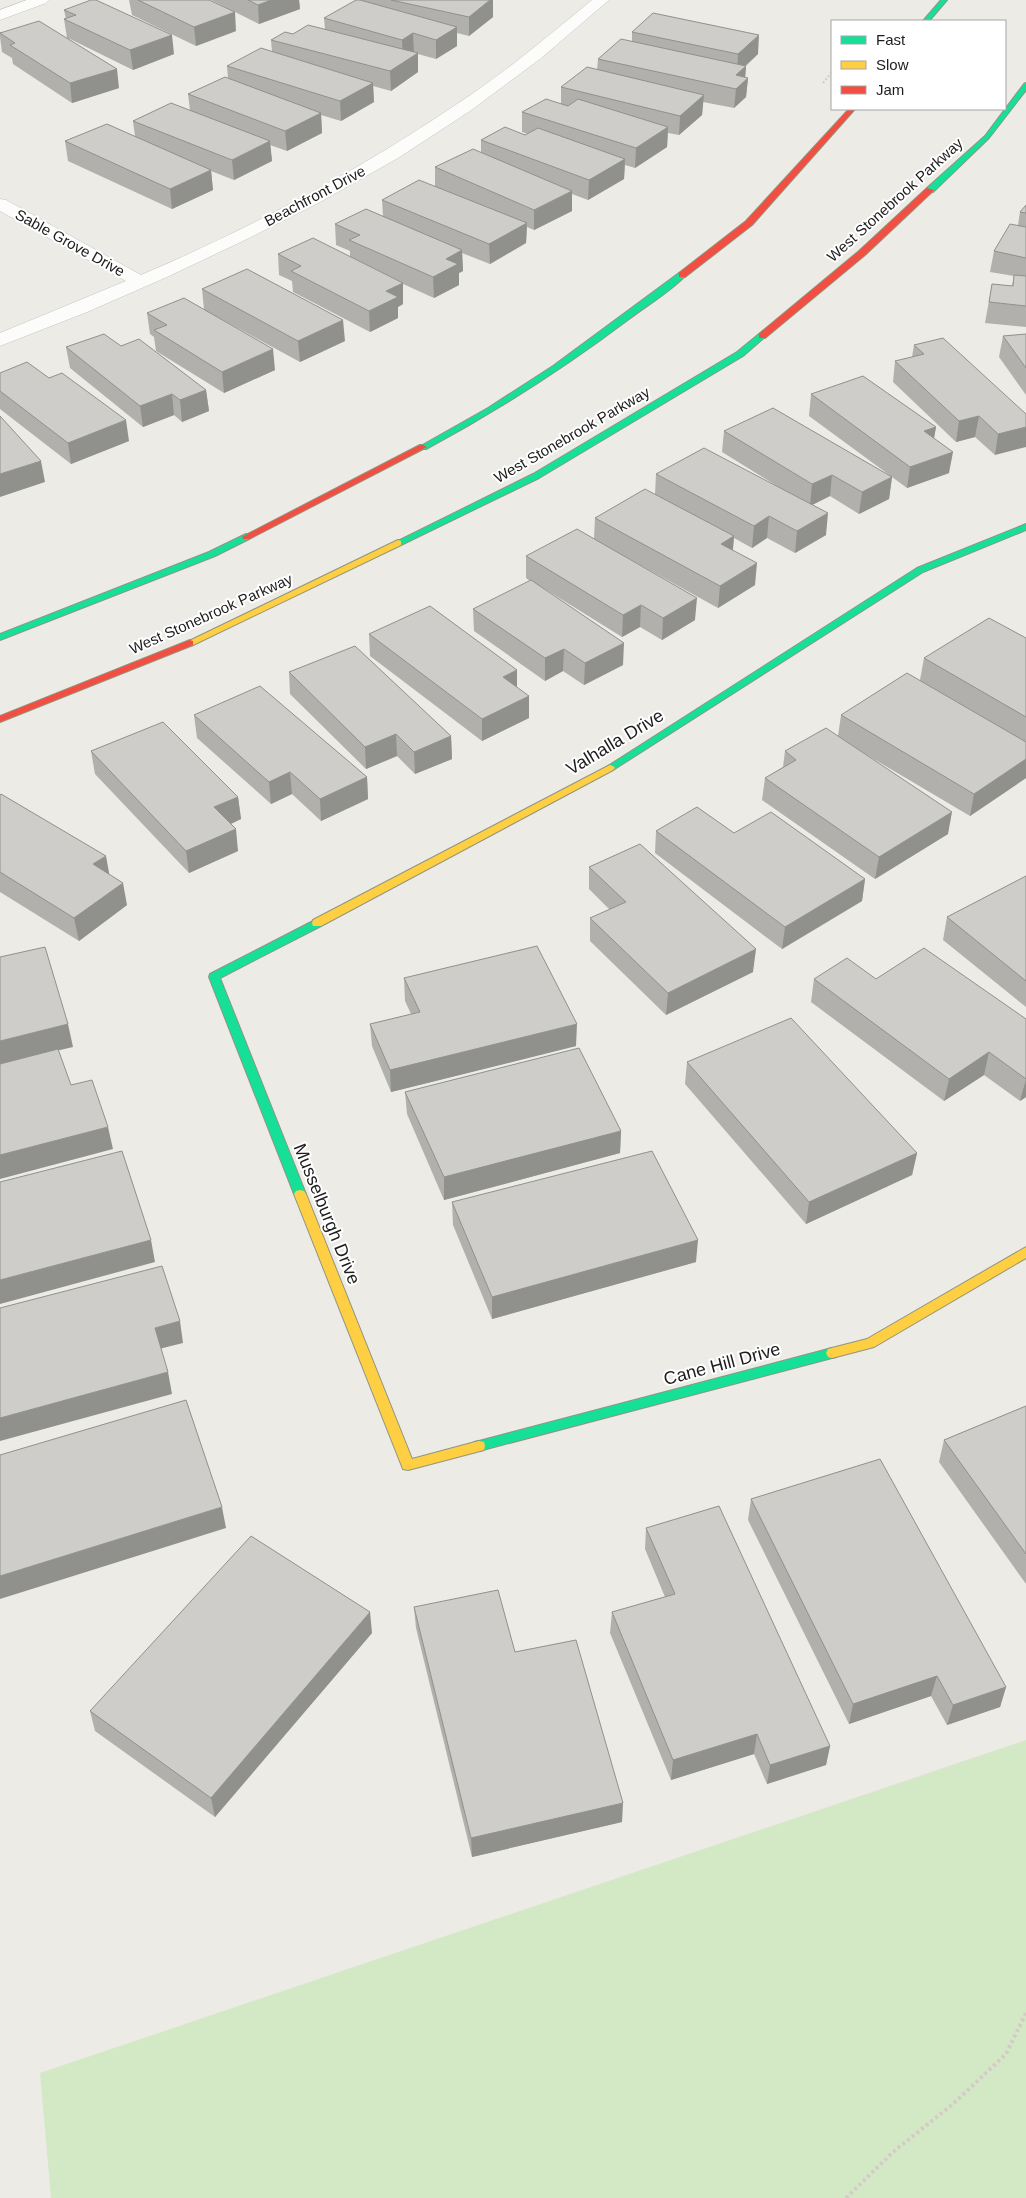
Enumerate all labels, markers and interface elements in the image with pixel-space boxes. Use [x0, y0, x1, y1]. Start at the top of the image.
legend [831, 20, 1006, 110]
text: Fast [876, 31, 906, 48]
text: Slow [876, 56, 909, 73]
text: Jam [876, 81, 904, 98]
street label: West Stonebrook Parkway [823, 134, 966, 265]
street label: Beachfront Drive [261, 162, 368, 229]
street label: Sable Grove Drive [13, 205, 128, 280]
street label: West Stonebrook Parkway [491, 383, 653, 486]
street label: West Stonebrook Parkway [127, 570, 295, 657]
street label: Valhalla Drive [563, 705, 667, 779]
street label: Musselburgh Drive [290, 1141, 364, 1287]
street label: Cane Hill Drive [661, 1339, 783, 1389]

